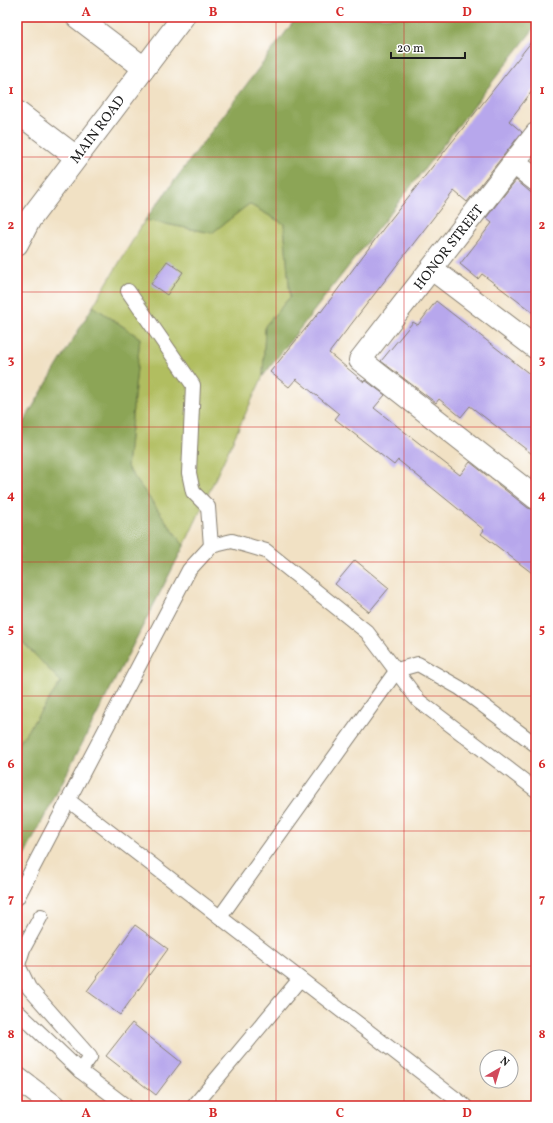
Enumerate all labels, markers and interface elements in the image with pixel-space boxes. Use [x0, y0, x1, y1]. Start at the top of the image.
text: A [81, 4, 91, 22]
text: B [209, 4, 218, 22]
text: C [336, 4, 344, 22]
text: D [462, 4, 472, 22]
scale bar [391, 34, 465, 60]
text: 20 m [397, 41, 424, 57]
text: 1 [8, 82, 14, 100]
text: 1 [539, 82, 545, 100]
street label: MAIN ROAD [66, 92, 130, 168]
street label: HONOR STREET [410, 201, 488, 294]
text: 2 [8, 217, 15, 235]
text: 2 [539, 217, 546, 235]
text: 3 [8, 352, 15, 370]
text: 3 [539, 352, 546, 370]
text: 4 [7, 487, 15, 505]
text: 4 [538, 487, 546, 505]
text: 5 [8, 621, 14, 639]
text: 5 [539, 621, 545, 639]
text: 6 [7, 756, 15, 774]
text: 6 [538, 756, 546, 774]
text: 7 [8, 891, 14, 909]
text: 7 [539, 891, 545, 909]
text: 8 [7, 1026, 15, 1044]
text: 8 [538, 1026, 546, 1044]
north arrow [479, 1049, 519, 1089]
text: N [496, 1054, 512, 1071]
text: A [81, 1105, 91, 1123]
text: B [209, 1105, 218, 1123]
text: C [336, 1105, 344, 1123]
text: D [462, 1105, 472, 1123]

